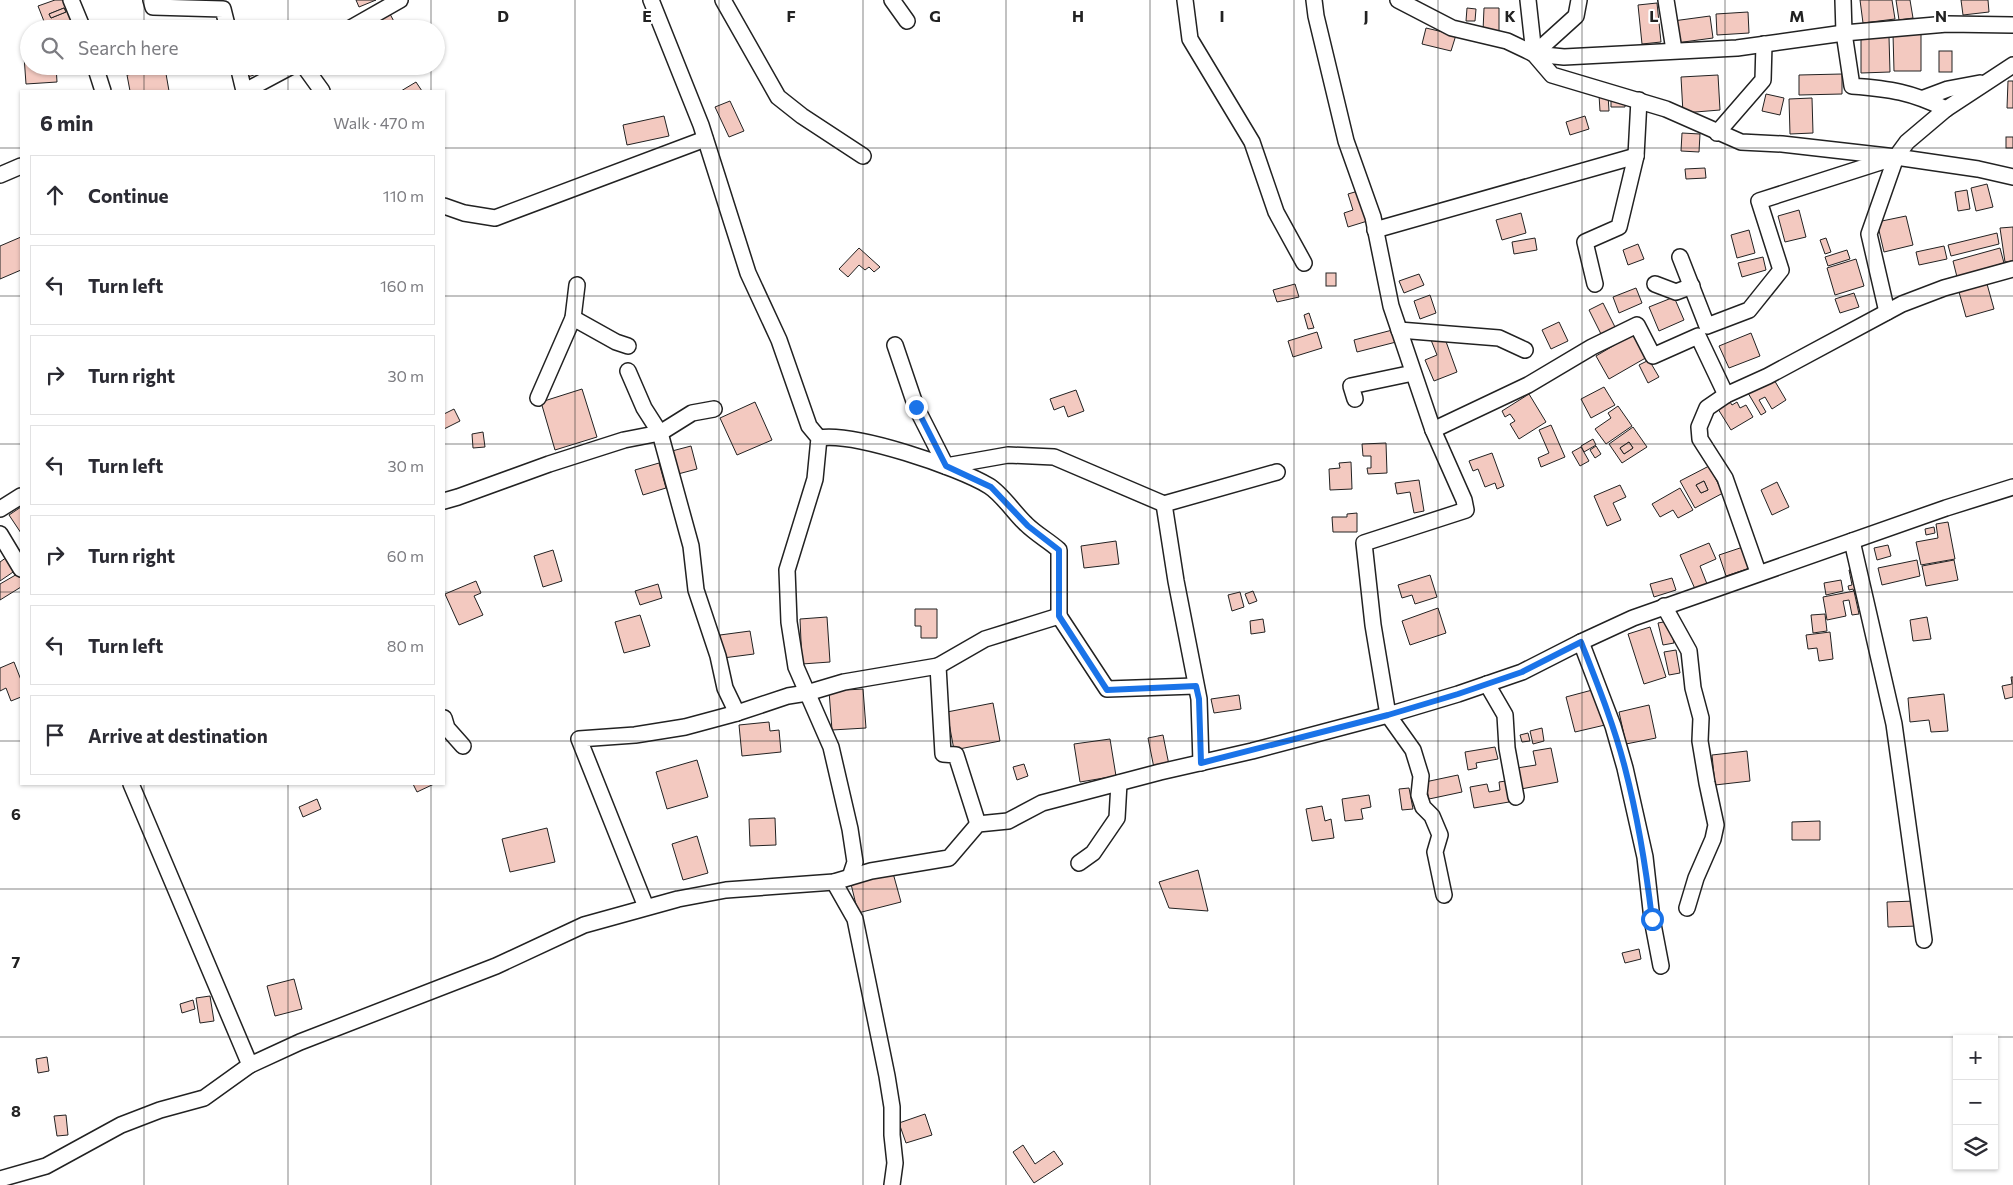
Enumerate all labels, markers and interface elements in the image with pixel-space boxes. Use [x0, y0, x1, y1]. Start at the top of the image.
text: D [497, 6, 509, 25]
text: E [642, 6, 652, 25]
text: F [786, 6, 796, 25]
text: G [929, 6, 941, 25]
text: H [1072, 6, 1084, 25]
text: I [1219, 6, 1225, 25]
text: J [1363, 6, 1369, 25]
text: K [1504, 6, 1516, 25]
text: L [1649, 6, 1659, 25]
text: M [1789, 6, 1805, 25]
text: N [1935, 6, 1947, 25]
search box [20, 20, 445, 75]
icon: search [38, 34, 66, 62]
text: Search here [78, 36, 178, 59]
text: 6 min [40, 110, 93, 135]
text: Walk · 470 m [333, 113, 425, 132]
icon: ahead [41, 181, 69, 209]
text: Continue [88, 184, 168, 207]
text: 110 m [383, 186, 424, 205]
icon: left [41, 271, 69, 299]
text: Turn left [88, 274, 163, 297]
text: 160 m [380, 276, 424, 295]
icon: right [41, 361, 69, 389]
text: Turn right [88, 364, 175, 387]
text: 30 m [387, 366, 424, 385]
route end [905, 396, 928, 419]
icon: left [41, 451, 69, 479]
text: Turn left [88, 454, 163, 477]
text: 30 m [387, 456, 424, 475]
icon: right [41, 541, 69, 569]
text: Turn right [88, 544, 175, 567]
text: 60 m [387, 546, 424, 565]
icon: left [41, 631, 69, 659]
text: Turn left [88, 634, 163, 657]
text: 80 m [387, 636, 424, 655]
icon: arrive [41, 721, 69, 749]
text: Arrive at destination [88, 724, 268, 747]
text: 6 [11, 804, 21, 823]
route start [1641, 908, 1664, 931]
text: 7 [12, 952, 21, 971]
map controls [1953, 1035, 1998, 1170]
button: + [1953, 1035, 1998, 1080]
button: − [1953, 1080, 1998, 1125]
text: 8 [11, 1101, 21, 1120]
button: layers [1953, 1125, 1998, 1170]

